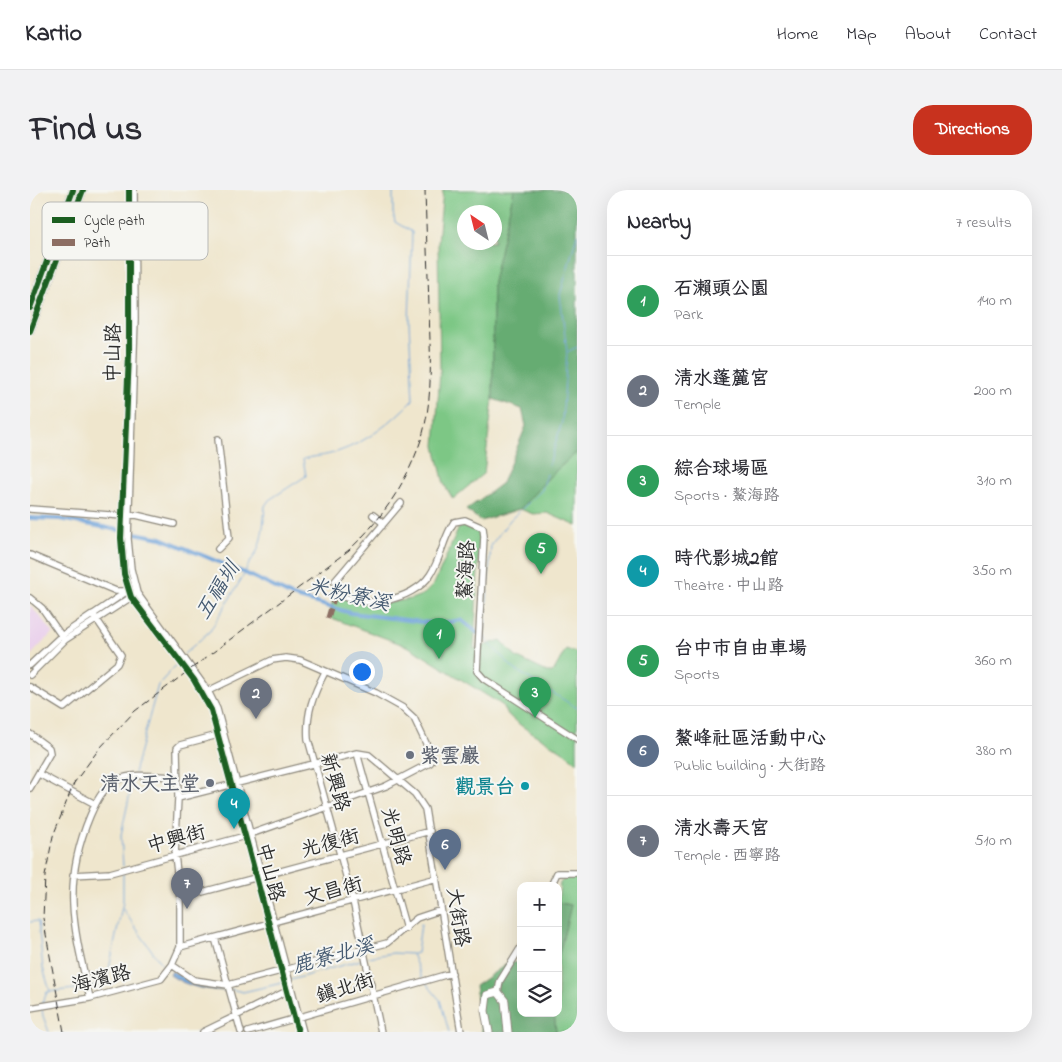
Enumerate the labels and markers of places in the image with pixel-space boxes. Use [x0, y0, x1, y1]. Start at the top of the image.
pin: 5 [525, 533, 557, 574]
pin: 1 [423, 618, 455, 659]
pin: 3 [519, 677, 551, 718]
pin: 2 [240, 678, 272, 719]
place label: 紫雲巖 [420, 743, 480, 772]
marker: 紫雲巖 [404, 749, 416, 761]
place label: 清水天主堂 [100, 771, 200, 800]
place label: 觀景台 [455, 774, 515, 803]
marker: 清水天主堂 [204, 777, 216, 789]
marker: 觀景台 [519, 780, 531, 792]
pin: 4 [218, 788, 250, 829]
pin: 6 [429, 829, 461, 870]
pin: 7 [171, 868, 203, 909]

